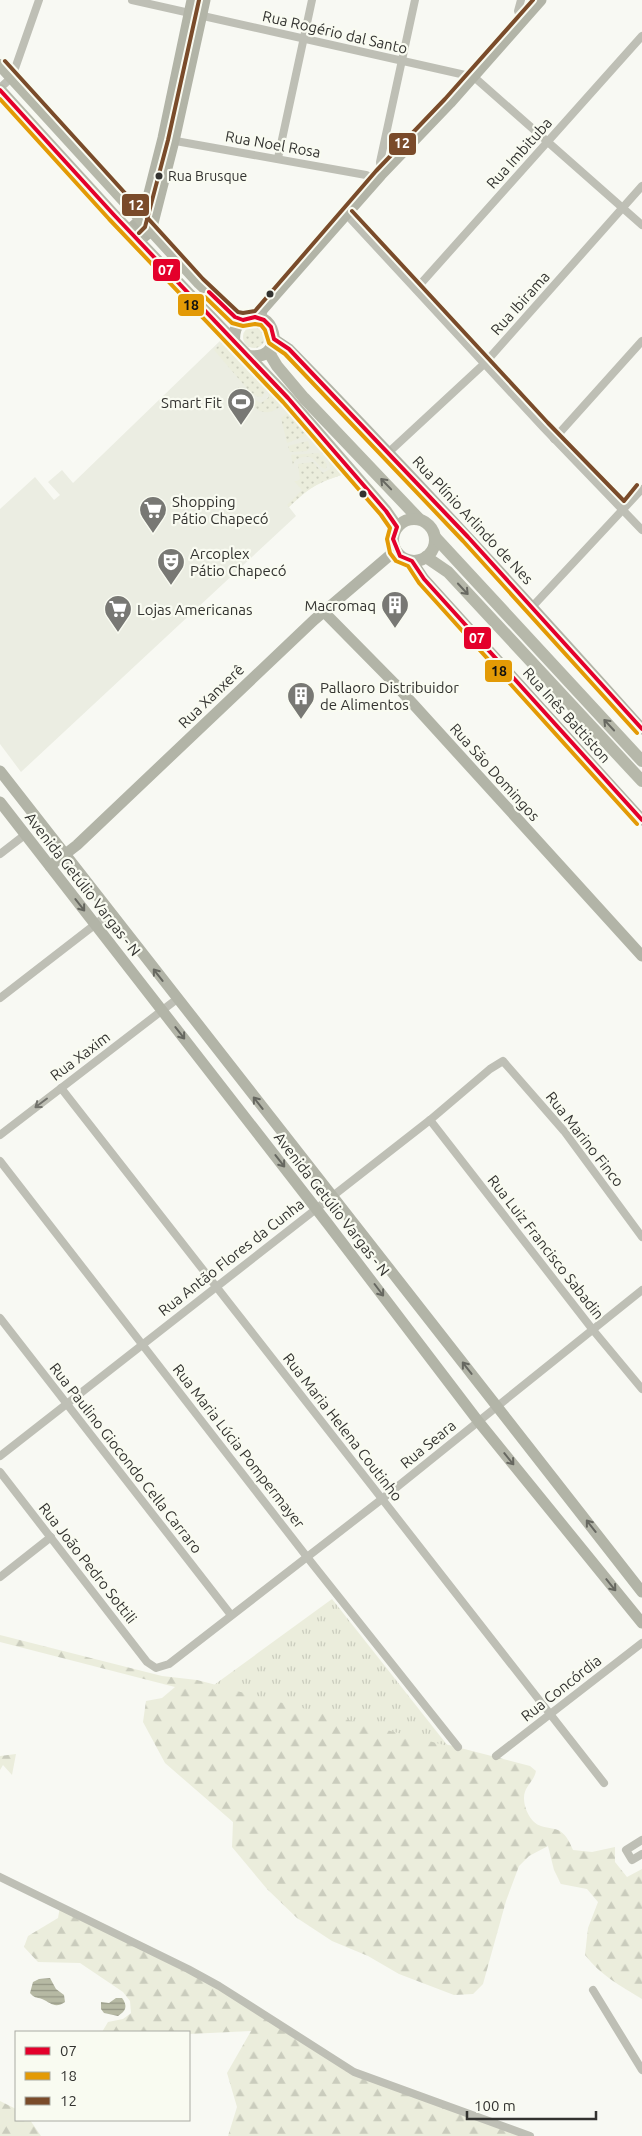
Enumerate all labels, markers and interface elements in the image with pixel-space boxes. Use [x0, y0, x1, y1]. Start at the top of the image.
street label: Rua Rogério dal Santo [261, 7, 409, 57]
street label: Rua Imbituba [483, 114, 555, 192]
street label: Rua Noel Rosa [224, 127, 322, 161]
line badge: 12 [388, 132, 417, 156]
text: 12 [394, 135, 410, 151]
place label: Rua Brusque [168, 168, 247, 184]
marker: Rua Brusque [154, 171, 164, 181]
line badge: 12 [121, 193, 150, 217]
text: 12 [128, 197, 144, 213]
line badge: 07 [152, 258, 181, 282]
text: 07 [158, 262, 174, 278]
street label: Rua Ibirama [487, 268, 553, 338]
unlabelled marker [265, 289, 275, 299]
line badge: 18 [177, 293, 205, 317]
text: 18 [183, 297, 199, 313]
sports icon: Smart Fit [226, 387, 256, 426]
place label: Smart Fit [161, 394, 222, 411]
street label: Rua Plínio Arlindo de Nes [409, 453, 537, 587]
one-way arrow [380, 478, 392, 490]
unlabelled marker [358, 489, 368, 499]
place label: Shopping Pátio Chapecó [172, 493, 269, 527]
supermarket icon: Shopping Pátio Chapecó [138, 495, 168, 534]
place label: Arcoplex Pátio Chapecó [190, 545, 287, 579]
theatre icon: Arcoplex Pátio Chapecó [156, 547, 186, 586]
one-way arrow [457, 582, 469, 595]
building icon: Macromaq [380, 590, 410, 629]
supermarket icon: Lojas Americanas [103, 594, 133, 633]
place label: Macromaq [304, 597, 376, 614]
place label: Lojas Americanas [137, 601, 252, 618]
line badge: 07 [463, 626, 492, 650]
text: 07 [469, 630, 485, 646]
line badge: 18 [484, 659, 513, 683]
street label: Rua Xanxerê [175, 661, 247, 731]
text: 18 [491, 663, 507, 679]
street label: Rua Inês Battiston [520, 664, 614, 766]
place label: Pallaoro Distribuidor de Alimentos [320, 679, 459, 713]
building icon: Pallaoro Distribuidor de Alimentos [286, 681, 316, 720]
one-way arrow [603, 718, 615, 731]
street label: Rua São Domingos [447, 720, 543, 824]
street label: Avenida Getúlio Vargas - N [22, 809, 144, 959]
one-way arrow [74, 898, 85, 911]
one-way arrow [153, 969, 164, 982]
one-way arrow [174, 1026, 185, 1039]
street label: Rua Xaxim [47, 1028, 113, 1084]
street label: Rua Marino Finco [543, 1088, 627, 1190]
one-way arrow [253, 1096, 264, 1109]
one-way arrow [34, 1098, 48, 1108]
street label: Avenida Getúlio Vargas - N [271, 1129, 393, 1279]
one-way arrow [274, 1154, 285, 1167]
street label: Rua Luiz Francisco Sabadin [484, 1172, 608, 1322]
street label: Rua Antão Flores da Cunha [155, 1195, 307, 1319]
one-way arrow [373, 1283, 384, 1296]
street label: Rua Maria Helena Coutinho [280, 1350, 406, 1504]
street label: Rua Paulino Giocondo Cella Carraro [46, 1359, 206, 1557]
street label: Rua Maria Lúcia Pompermayer [170, 1361, 308, 1532]
one-way arrow [461, 1362, 472, 1375]
street label: Rua Seara [397, 1417, 459, 1471]
one-way arrow [503, 1452, 514, 1465]
street label: Rua João Pedro Sottili [36, 1499, 140, 1627]
one-way arrow [585, 1520, 596, 1533]
one-way arrow [606, 1578, 617, 1591]
street label: Rua Concórdia [518, 1651, 604, 1725]
legend [15, 2031, 190, 2121]
text: 07 [60, 2042, 77, 2059]
text: 18 [60, 2067, 77, 2084]
scale bar [467, 2088, 596, 2120]
text: 12 [60, 2092, 77, 2109]
text: 100 m [474, 2097, 516, 2114]

